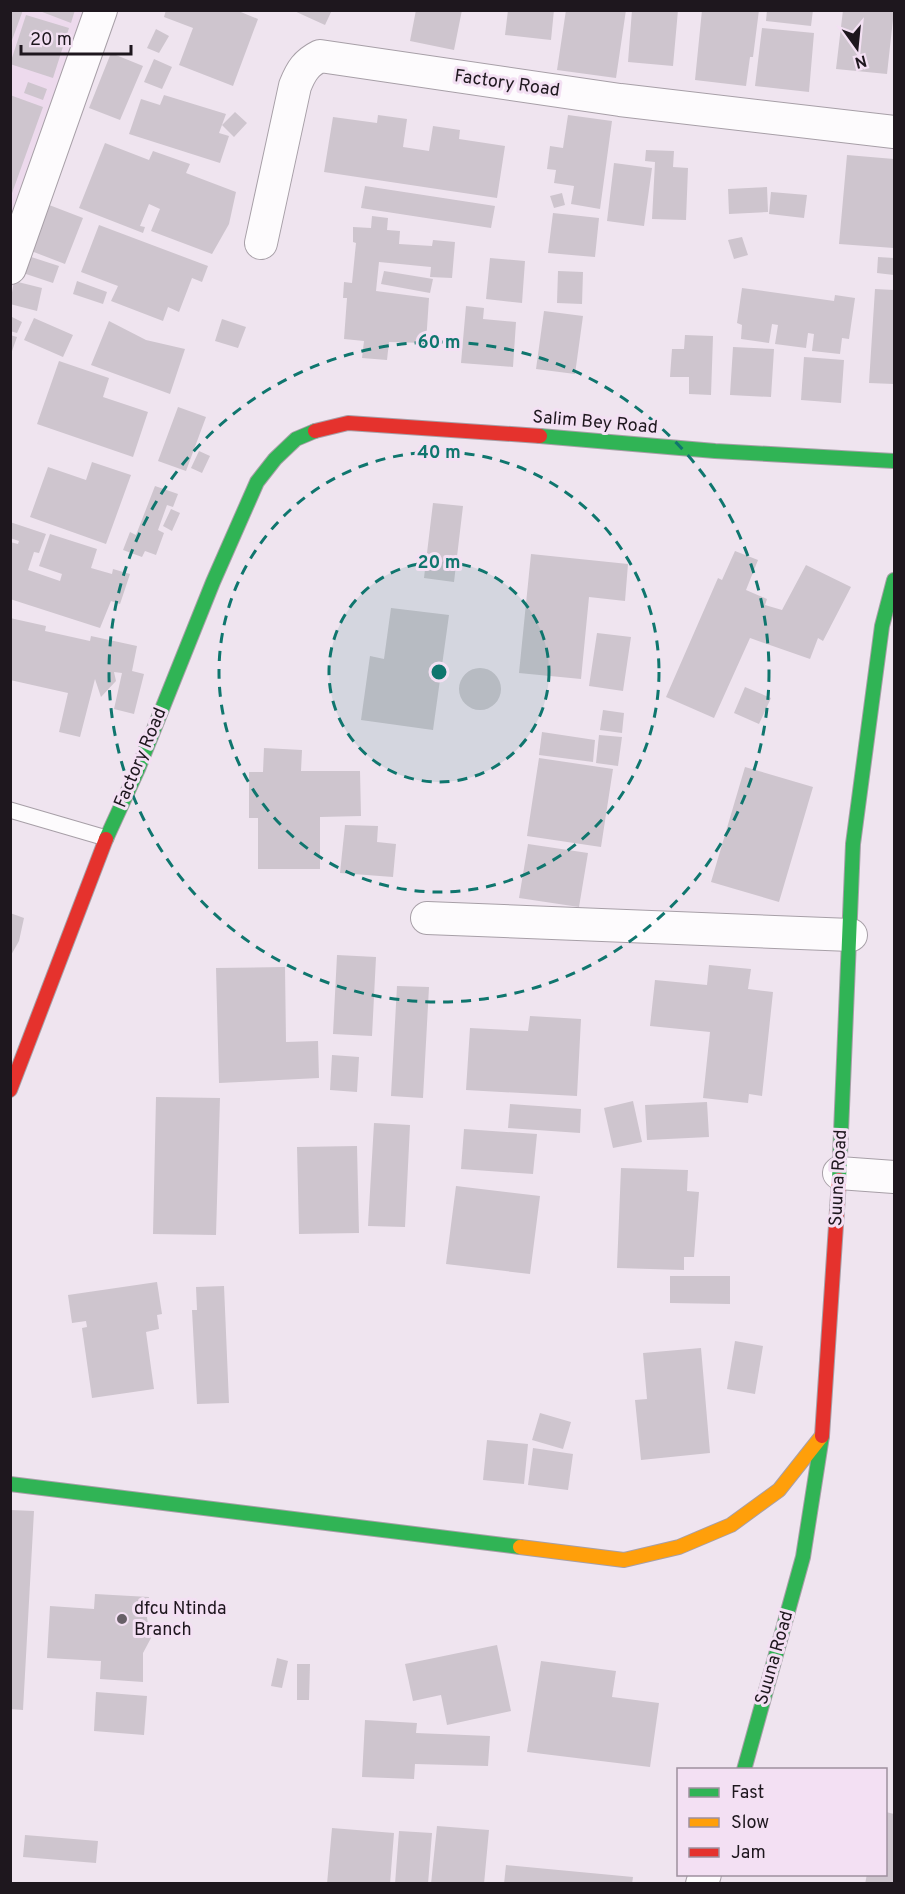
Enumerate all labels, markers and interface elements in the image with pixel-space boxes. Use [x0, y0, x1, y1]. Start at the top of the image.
scale bar [21, 18, 130, 56]
north arrow [827, 18, 887, 78]
text: 20 m [30, 29, 72, 52]
text: N [852, 49, 869, 72]
street label: Factory Road [453, 65, 561, 103]
text: 60 m [417, 332, 461, 355]
street label: Salim Bey Road [531, 406, 659, 440]
text: 40 m [417, 442, 461, 465]
text: 20 m [417, 552, 461, 575]
centre of rings [429, 662, 449, 682]
street label: Factory Road [110, 705, 172, 811]
street label: Suuna Road [825, 1129, 853, 1227]
place label: dfcu Ntinda Branch [134, 1598, 227, 1642]
street label: Suuna Road [751, 1608, 799, 1708]
marker: dfcu Ntinda Branch [115, 1612, 129, 1626]
legend [677, 1768, 887, 1876]
text: Fast [731, 1782, 764, 1805]
text: Slow [731, 1812, 769, 1835]
text: Jam [731, 1842, 766, 1865]

